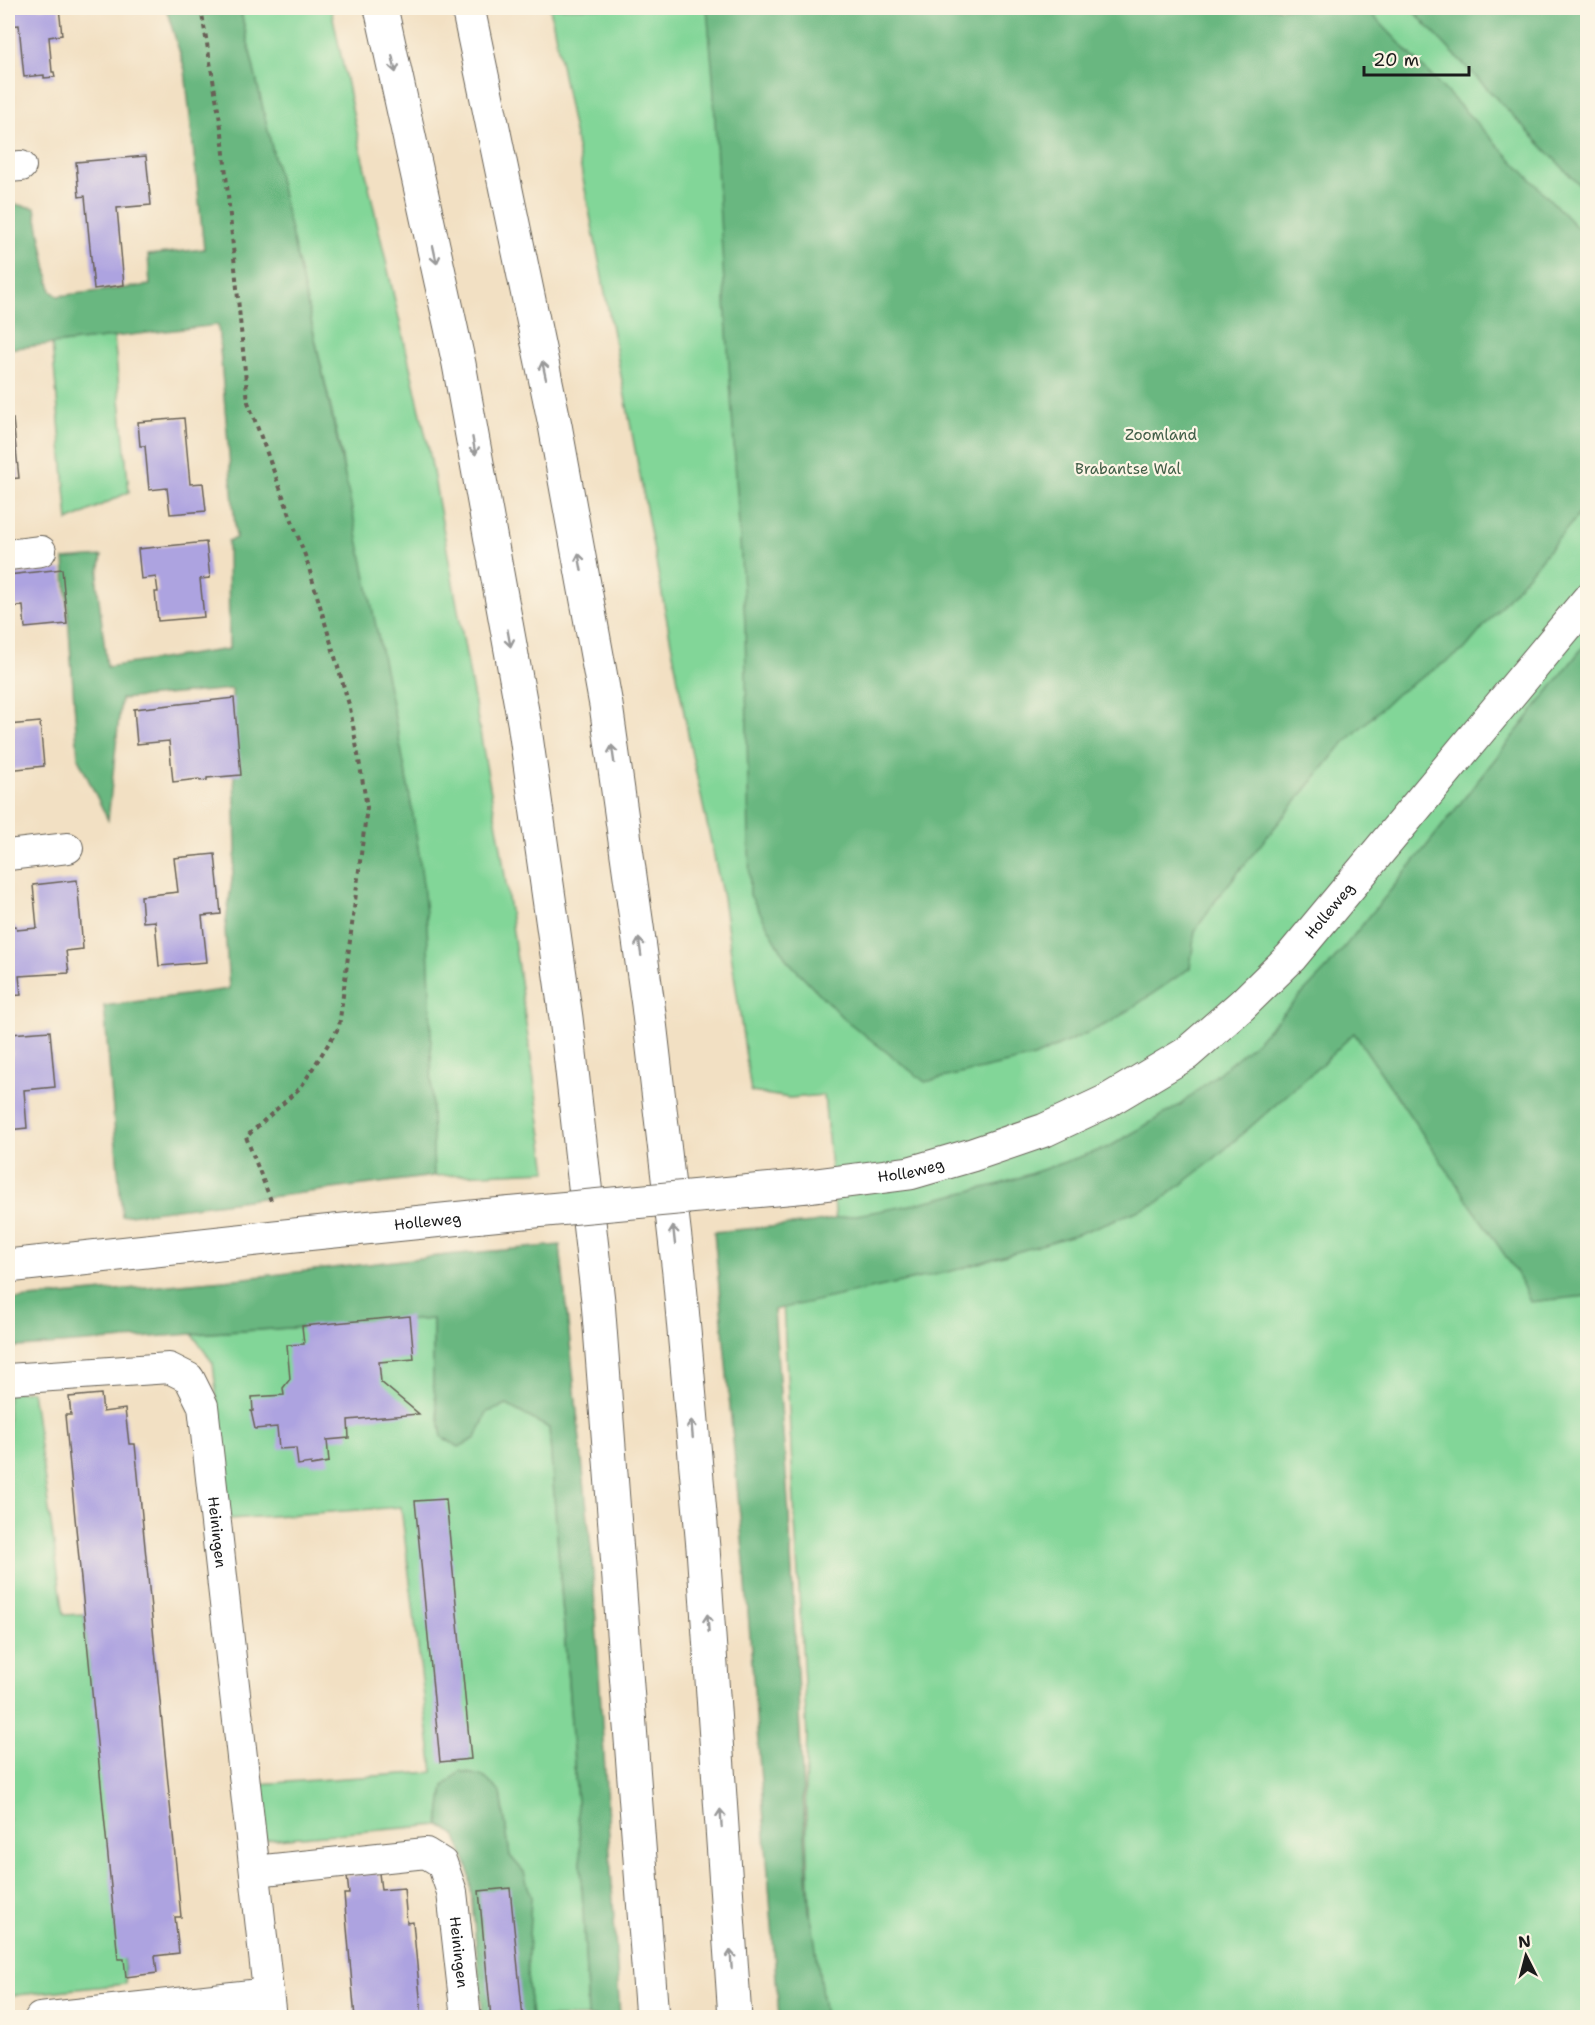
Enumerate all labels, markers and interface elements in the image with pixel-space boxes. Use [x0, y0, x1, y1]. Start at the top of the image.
scale bar [1364, 39, 1469, 77]
text: 20 m [1373, 48, 1419, 72]
one-way arrow [389, 54, 400, 74]
one-way arrow [430, 245, 441, 264]
one-way arrow [538, 361, 549, 380]
park label: Zoomland [1125, 425, 1198, 445]
one-way arrow [469, 436, 480, 456]
park label: Brabantse Wal [1075, 459, 1182, 479]
one-way arrow [574, 552, 585, 572]
one-way arrow [504, 628, 515, 647]
one-way arrow [607, 744, 618, 764]
street label: Holleweg [1300, 878, 1359, 943]
one-way arrow [635, 938, 646, 957]
street label: Holleweg [876, 1154, 946, 1187]
street label: Holleweg [393, 1208, 462, 1235]
one-way arrow [668, 1225, 679, 1245]
one-way arrow [686, 1419, 697, 1439]
street label: Heiningen [203, 1495, 231, 1569]
one-way arrow [702, 1614, 713, 1634]
one-way arrow [716, 1808, 727, 1828]
street label: Heiningen [445, 1915, 473, 1989]
north arrow [1496, 1926, 1556, 1986]
text: N [1517, 1930, 1532, 1953]
one-way arrow [725, 1950, 736, 1970]

